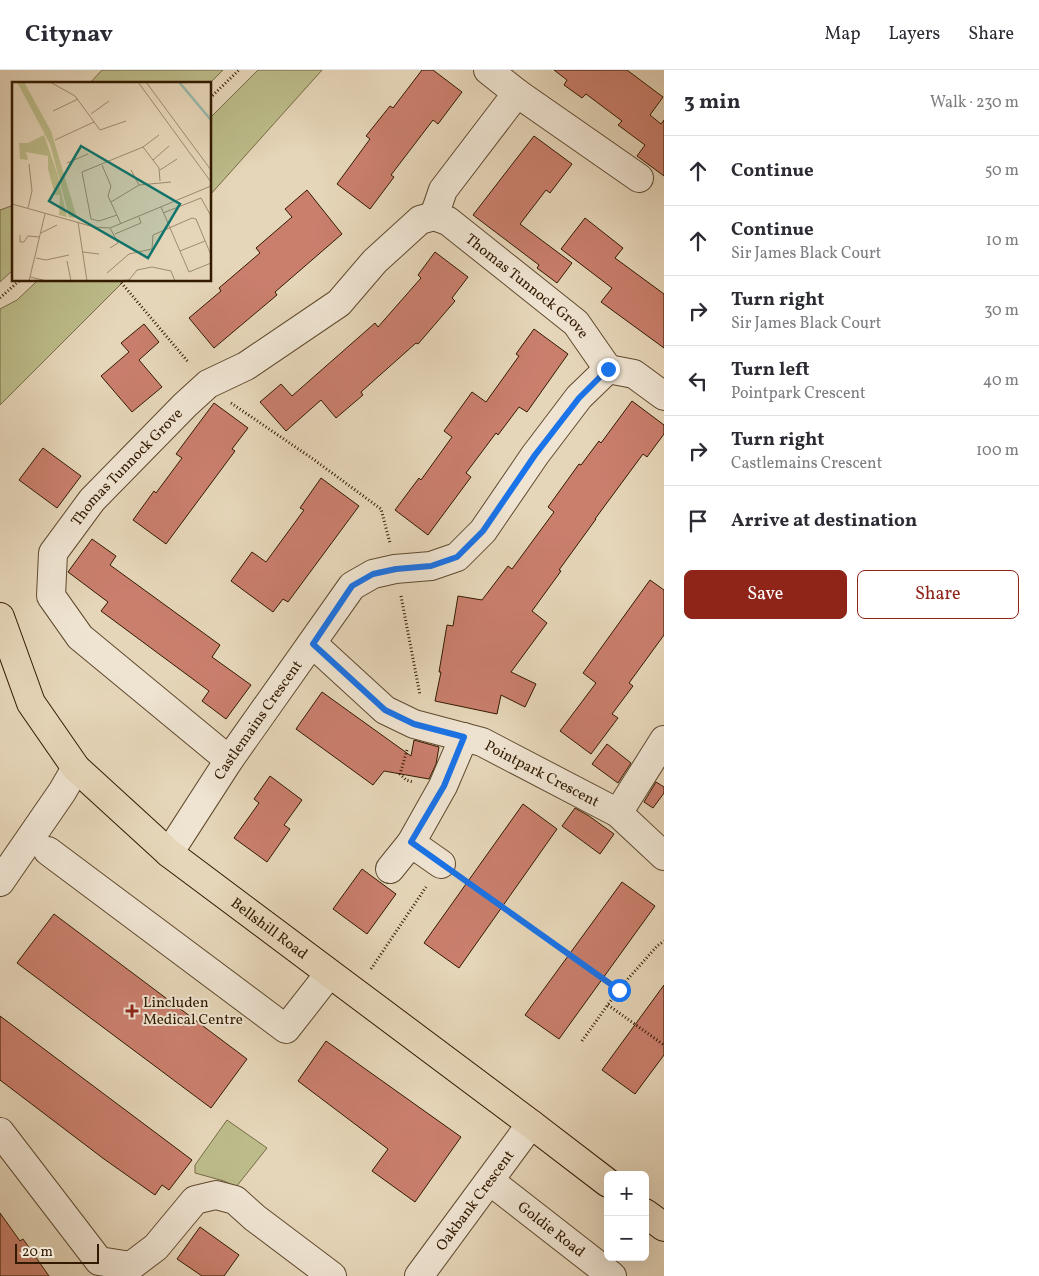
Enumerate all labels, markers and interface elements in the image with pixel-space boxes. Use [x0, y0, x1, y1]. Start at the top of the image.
text: Citynav [25, 18, 113, 52]
text: Map [824, 22, 860, 47]
text: Layers [888, 22, 940, 47]
text: Share [968, 22, 1014, 47]
inset map [12, 82, 211, 281]
text: 3 min [684, 88, 740, 117]
text: Walk · 230 m [930, 92, 1019, 114]
icon: ahead [684, 157, 712, 185]
text: Continue [731, 158, 814, 184]
text: 50 m [985, 160, 1019, 182]
text: Continue [731, 217, 814, 243]
icon: ahead [684, 227, 712, 255]
street label: Thomas Tunnock Grove [460, 230, 593, 343]
text: 10 m [986, 230, 1019, 252]
text: Sir James Black Court [731, 243, 881, 265]
text: Turn right [731, 287, 824, 313]
icon: right [684, 297, 712, 325]
text: 30 m [984, 300, 1019, 322]
text: Sir James Black Court [731, 313, 881, 335]
text: Turn left [731, 357, 810, 383]
route end [597, 358, 620, 381]
icon: left [684, 367, 712, 395]
text: 40 m [983, 370, 1019, 392]
text: Pointpark Crescent [731, 383, 866, 405]
street label: Thomas Tunnock Grove [67, 404, 188, 531]
text: Turn right [731, 427, 824, 453]
icon: right [684, 437, 712, 465]
text: 100 m [976, 440, 1019, 462]
text: Castlemains Crescent [731, 453, 882, 475]
icon: arrive [684, 507, 712, 535]
text: Arrive at destination [731, 508, 917, 534]
button: Save [684, 570, 847, 619]
button: Share [857, 570, 1019, 619]
street label: Castlemains Crescent [210, 657, 308, 785]
street label: Pointpark Crescent [480, 736, 602, 813]
street label: Bellshill Road [226, 894, 311, 965]
route start [608, 979, 631, 1002]
place label: Lincluden Medical Centre [143, 993, 243, 1031]
marker: Lincluden Medical Centre [125, 1004, 139, 1018]
street label: Oakbank Crescent [432, 1147, 520, 1256]
map controls [604, 1171, 649, 1261]
button: + [604, 1171, 649, 1216]
street label: Goldie Road [512, 1197, 589, 1263]
button: − [604, 1216, 649, 1261]
scale bar [15, 1241, 99, 1264]
text: 20 m [22, 1243, 53, 1262]

